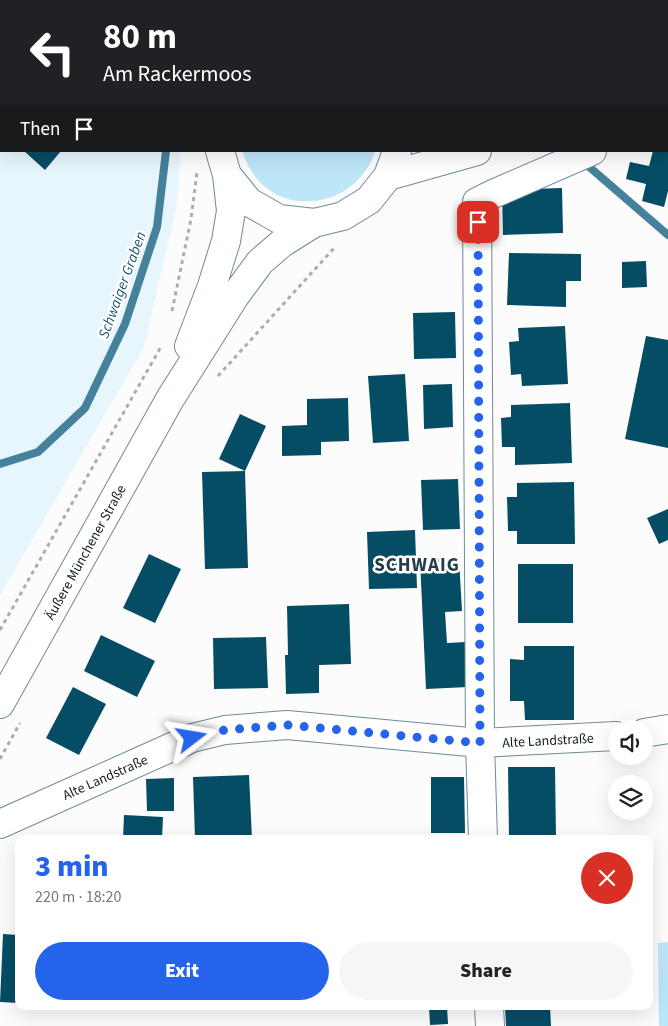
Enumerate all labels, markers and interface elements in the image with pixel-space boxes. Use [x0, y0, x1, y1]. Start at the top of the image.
text: 80 m [103, 12, 177, 62]
icon: left [20, 20, 85, 85]
text: Am Rackermoos [103, 58, 251, 90]
icon: arrive [70, 115, 98, 143]
text: Then [20, 116, 60, 143]
pin [457, 201, 499, 243]
icon: arrive [464, 208, 492, 236]
water label: Schwaiger Graben [93, 229, 152, 342]
street label: Äußere Münchener Straße [40, 481, 131, 624]
district label: SCHWAIG [374, 552, 460, 579]
position arrow [165, 711, 217, 763]
map controls [608, 720, 653, 820]
button: sound [608, 720, 653, 765]
street label: Alte Landstraße [502, 729, 594, 753]
street label: Alte Landstraße [59, 750, 151, 806]
button: layers [608, 775, 653, 820]
text: 3 min [35, 845, 109, 888]
button: close [581, 852, 633, 904]
text: 220 m · 18:20 [35, 886, 122, 908]
button: Exit [35, 942, 329, 1000]
button: Share [339, 942, 633, 1000]

